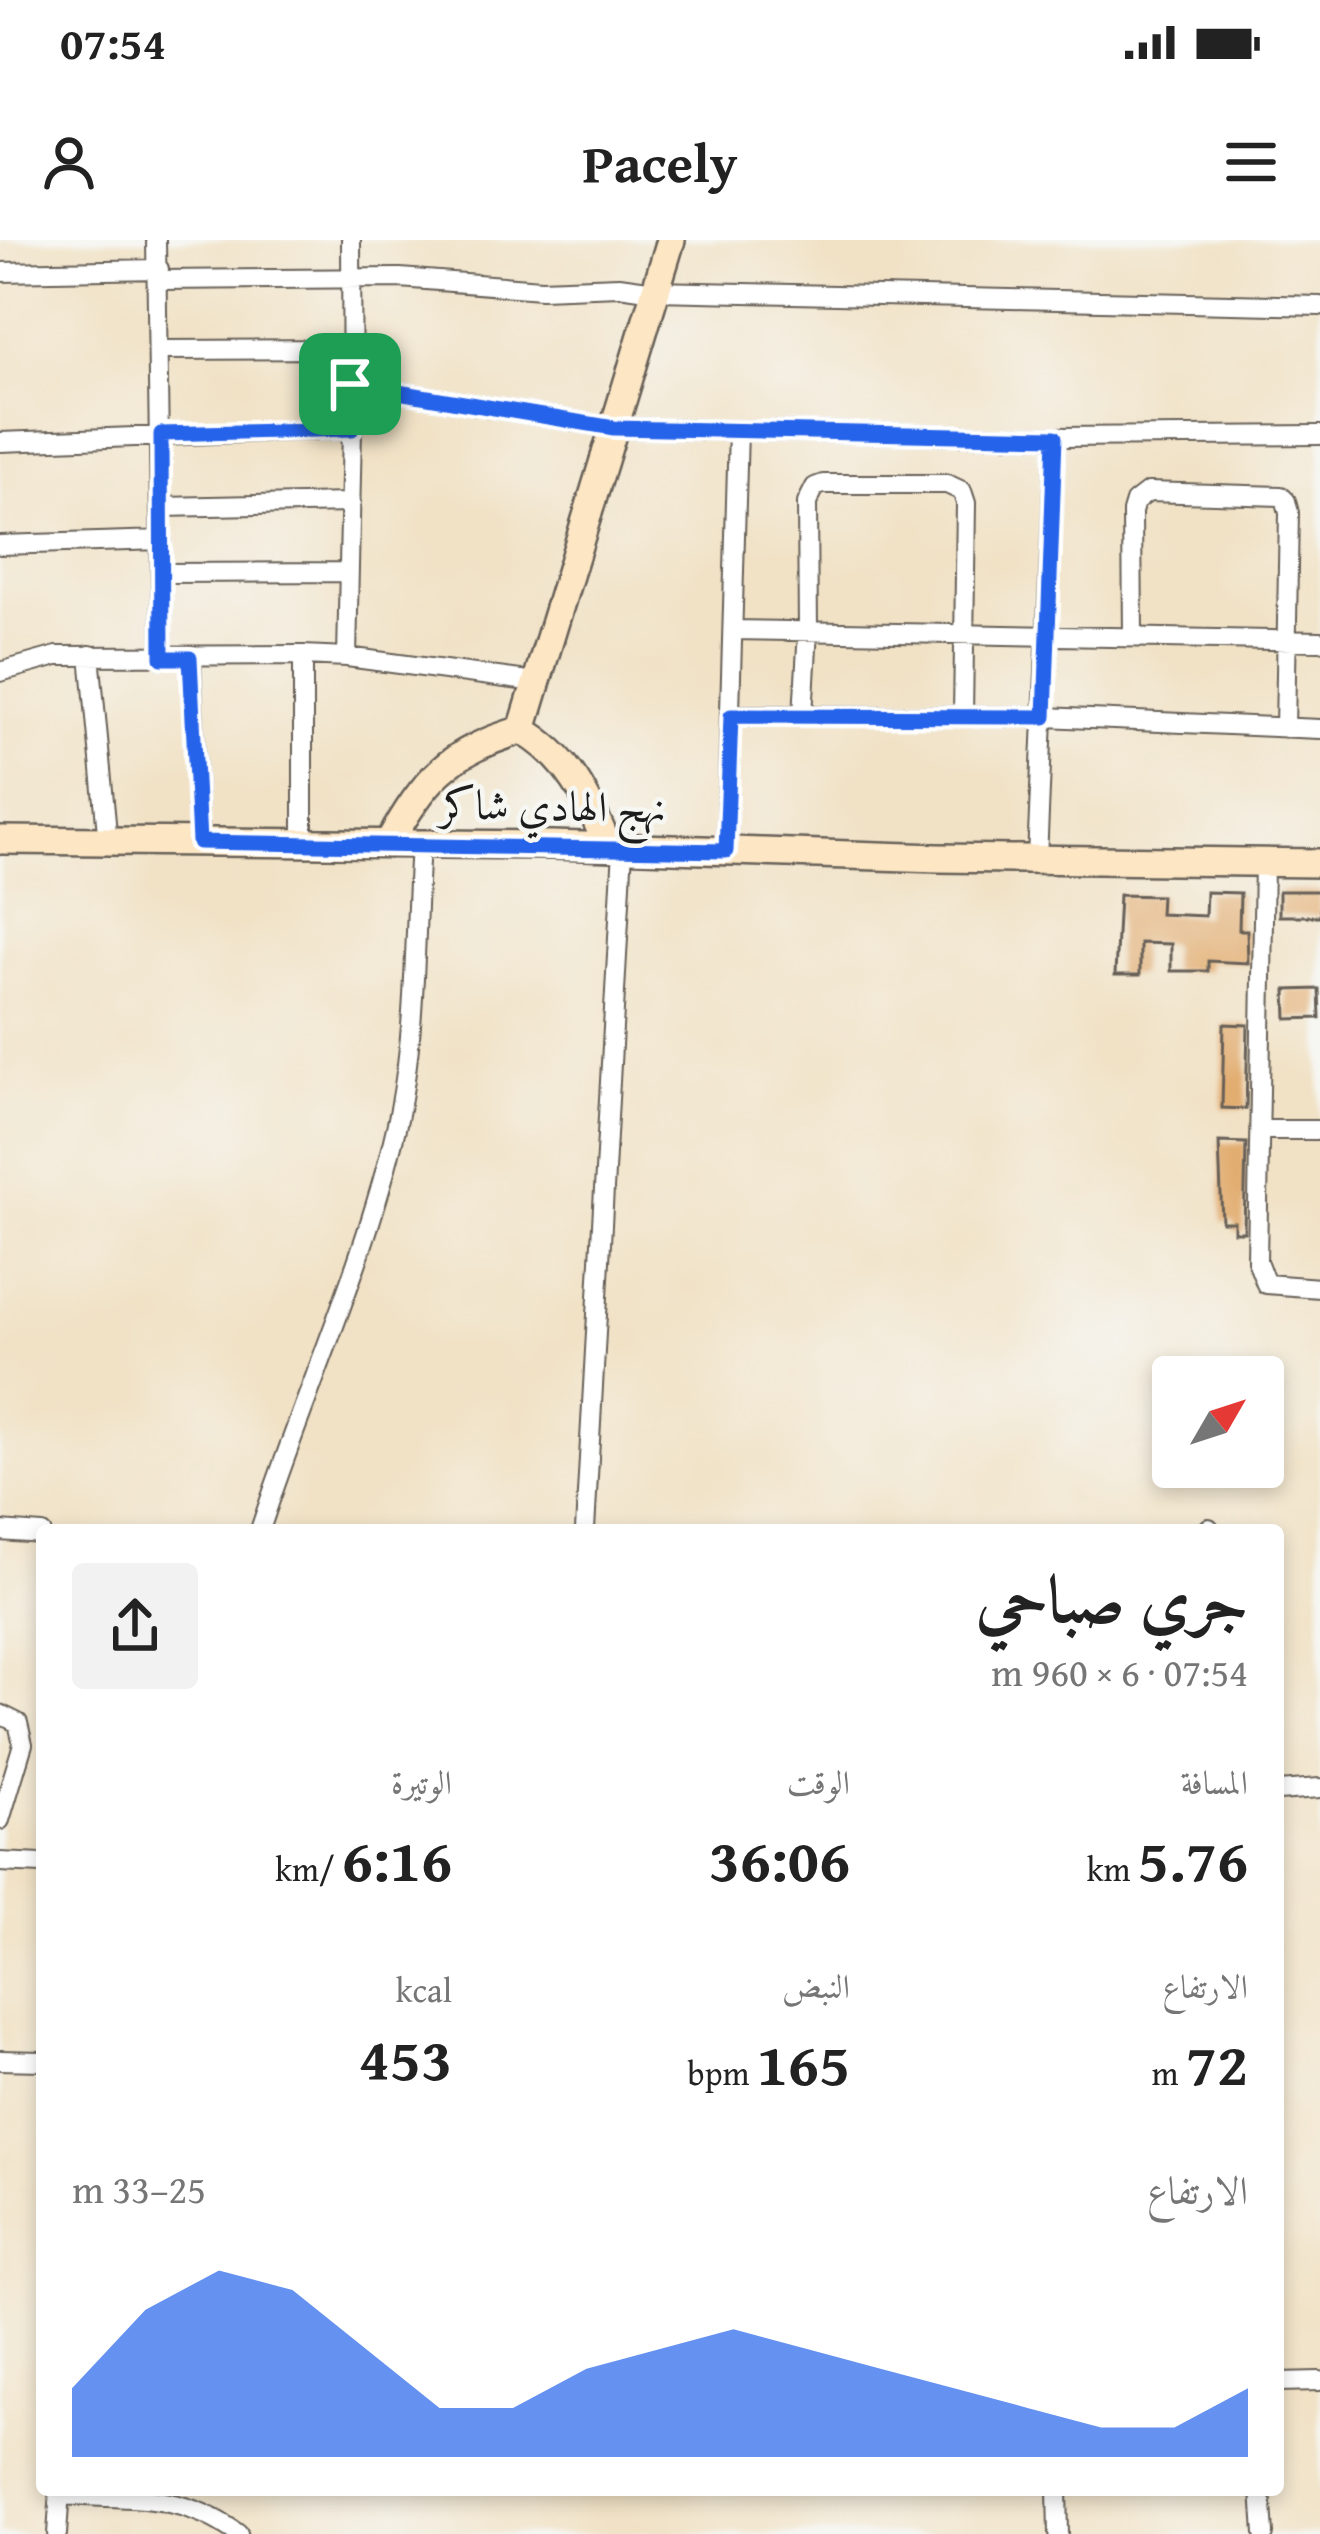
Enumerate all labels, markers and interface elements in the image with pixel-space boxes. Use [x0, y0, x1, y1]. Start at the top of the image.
text: 07:54 [60, 10, 166, 75]
text: Pacely [583, 123, 737, 202]
icon: person [36, 129, 102, 195]
icon: menu [1218, 129, 1284, 195]
pin [299, 333, 401, 435]
icon: arrive [317, 351, 383, 417]
street label: نهج الهادي شاكر [435, 772, 666, 845]
north arrow [1152, 1356, 1284, 1488]
map controls [1152, 1356, 1284, 1488]
text: جري صباحي [976, 1549, 1248, 1646]
button: share [72, 1563, 198, 1689]
text: 07:54 · 6 × 960 m [991, 1643, 1248, 1700]
text: الوتيرة [391, 1758, 452, 1806]
text: الوقت [787, 1758, 850, 1806]
text: المسافة [1181, 1758, 1248, 1806]
text: 6:16 [342, 1815, 452, 1903]
text: 36:06 [709, 1815, 850, 1903]
text: 5.76 [1138, 1815, 1248, 1903]
text: /km [275, 1845, 342, 1893]
text: km [1087, 1845, 1138, 1893]
text: النبض [782, 1962, 850, 2010]
text: الارتفاع [1162, 1962, 1248, 2010]
text: kcal [396, 1966, 452, 2014]
text: 453 [359, 2014, 452, 2102]
text: 165 [757, 2019, 850, 2107]
text: 72 [1186, 2019, 1248, 2107]
text: bpm [688, 2049, 757, 2097]
text: m [1152, 2049, 1186, 2097]
text: 25–33 m [72, 2160, 206, 2217]
text: الارتفاع [1147, 2161, 1248, 2218]

